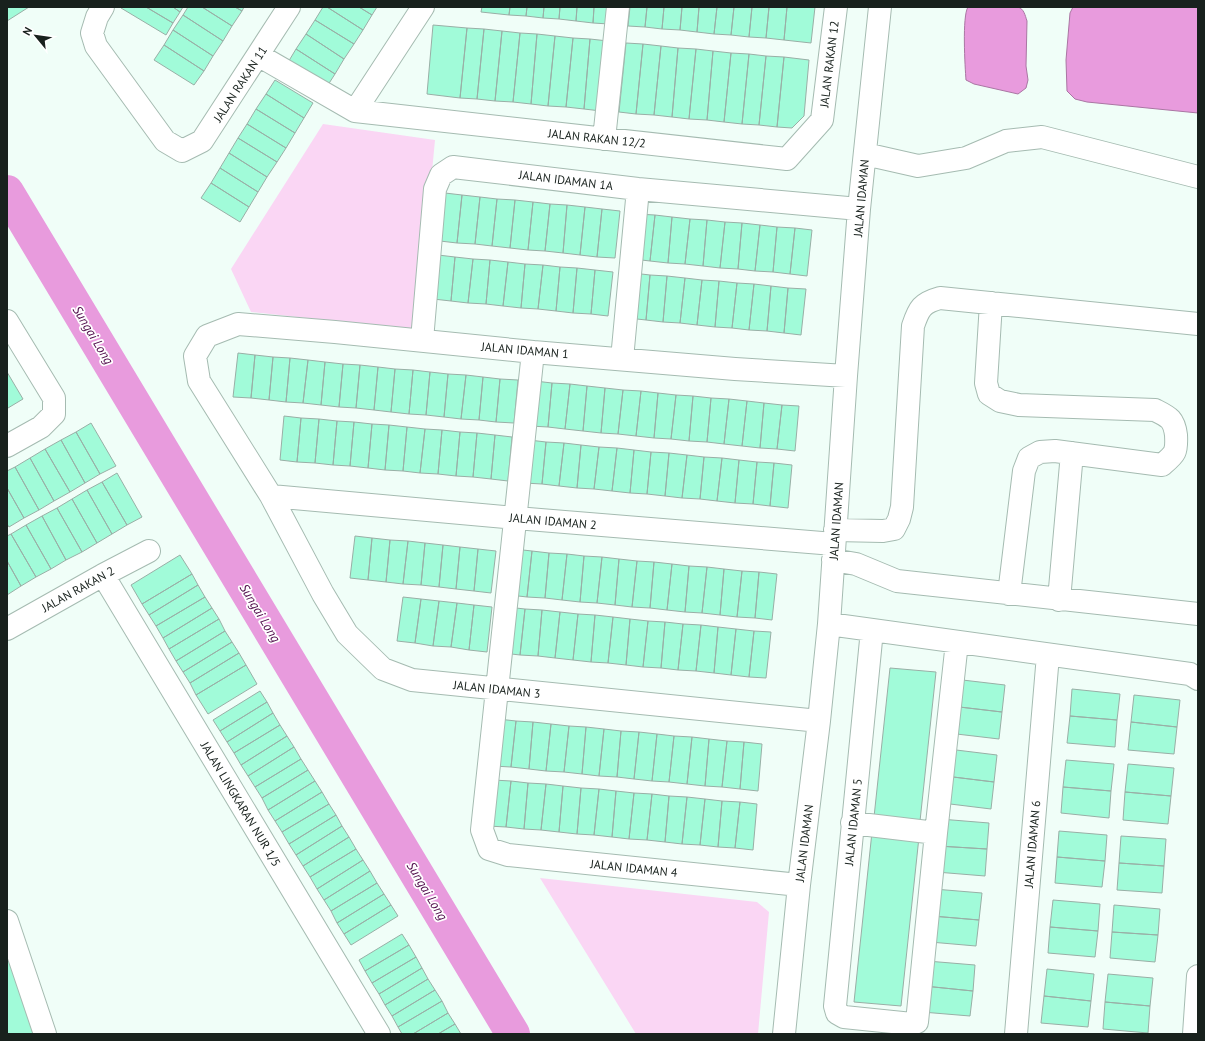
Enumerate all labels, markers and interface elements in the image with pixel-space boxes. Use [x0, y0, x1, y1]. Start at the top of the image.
north arrow [16, 16, 56, 56]
street label: JALAN RAKAN 12 [816, 20, 842, 109]
text: N [19, 25, 35, 38]
street label: JALAN RAKAN 11 [209, 43, 270, 126]
street label: JALAN RAKAN 12/2 [546, 125, 647, 151]
street label: JALAN IDAMAN [850, 159, 872, 238]
street label: JALAN IDAMAN 1A [517, 167, 614, 193]
water label: Sungai Long [69, 303, 117, 368]
street label: JALAN IDAMAN 1 [480, 339, 569, 361]
street label: JALAN IDAMAN [826, 482, 846, 561]
street label: JALAN IDAMAN 2 [508, 510, 597, 532]
street label: JALAN RAKAN 2 [38, 563, 117, 616]
water label: Sungai Long [236, 581, 284, 646]
street label: JALAN IDAMAN 3 [452, 677, 541, 701]
street label: JALAN LINGKARAN NUR 1/5 [197, 738, 284, 869]
street label: JALAN IDAMAN 5 [841, 778, 865, 867]
street label: JALAN IDAMAN 6 [1021, 800, 1043, 889]
street label: JALAN IDAMAN [792, 804, 816, 883]
street label: JALAN IDAMAN 4 [589, 856, 679, 880]
water label: Sungai Long [403, 859, 451, 924]

